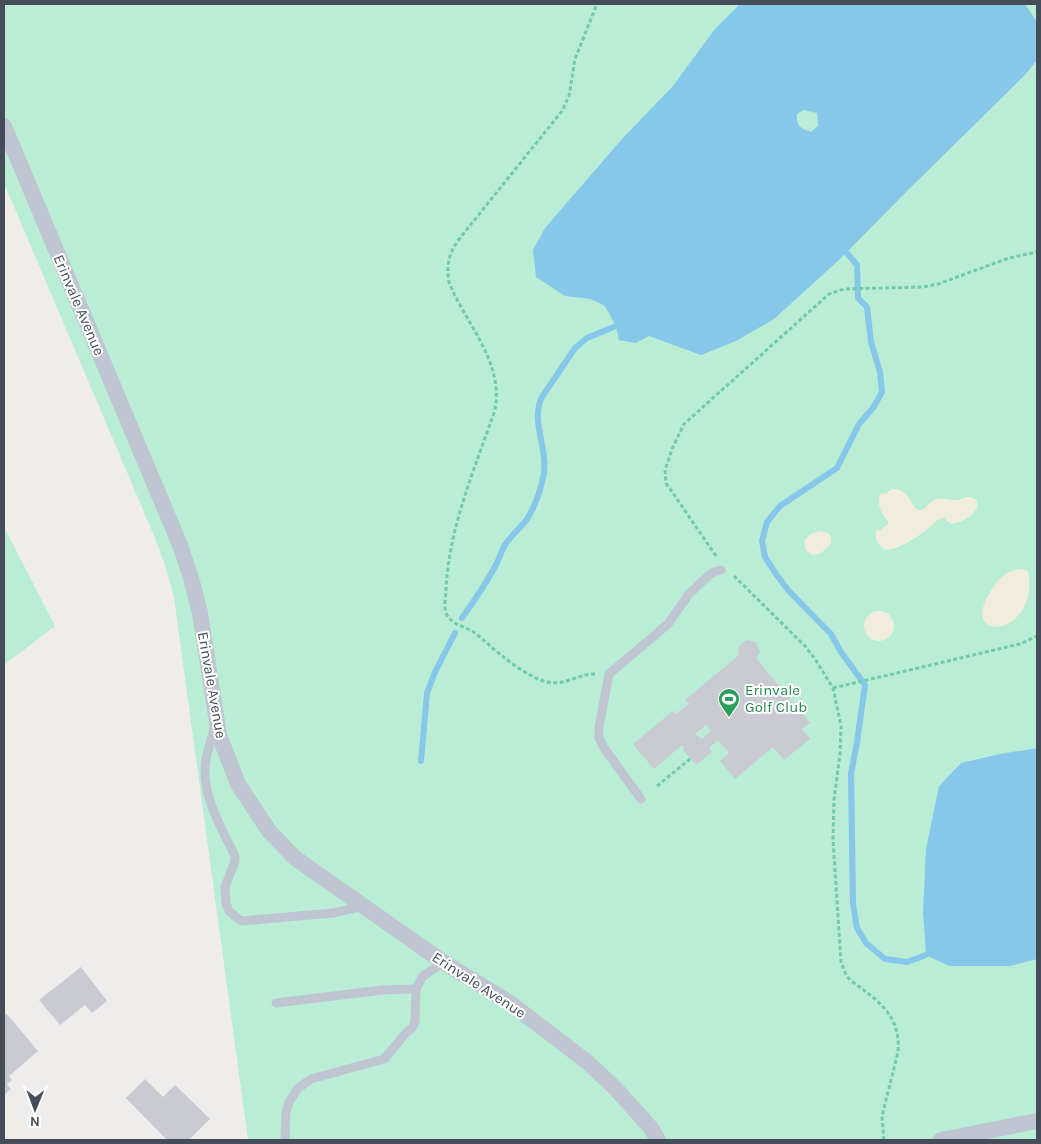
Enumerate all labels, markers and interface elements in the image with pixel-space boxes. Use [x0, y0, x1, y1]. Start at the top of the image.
street label: Erinvale Avenue [50, 252, 108, 358]
street label: Erinvale Avenue [194, 630, 230, 740]
place label: Erinvale Golf Club [745, 681, 807, 716]
sports icon: Erinvale Golf Club [717, 687, 741, 718]
street label: Erinvale Avenue [429, 948, 529, 1022]
north arrow [10, 1084, 60, 1134]
text: N [30, 1113, 40, 1130]

